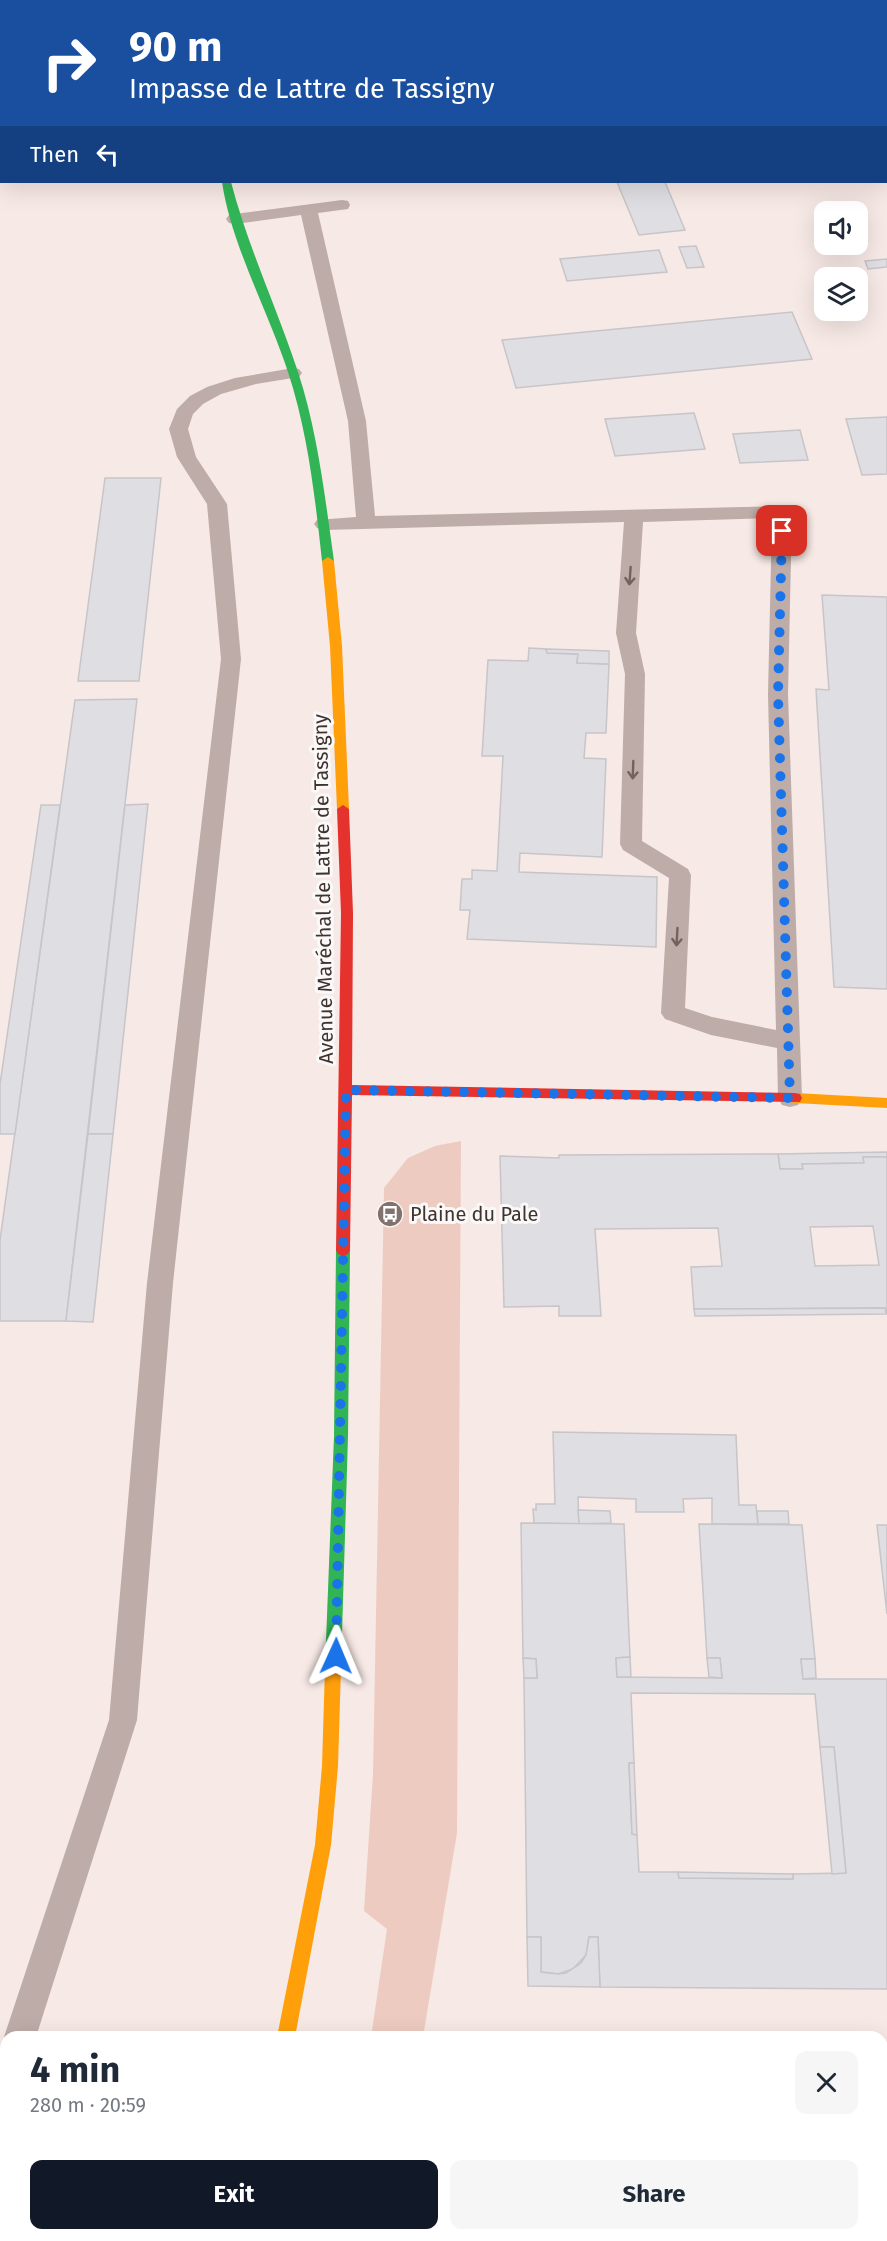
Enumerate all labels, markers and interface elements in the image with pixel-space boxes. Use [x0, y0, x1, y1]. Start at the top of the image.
text: 90 m [129, 22, 223, 72]
icon: right [30, 24, 108, 102]
text: Impasse de Lattre de Tassigny [129, 73, 495, 105]
icon: left [91, 138, 124, 171]
text: Then [30, 141, 79, 168]
map controls [814, 201, 868, 321]
button: sound [814, 201, 868, 255]
button: layers [814, 267, 868, 321]
pin [756, 505, 807, 556]
icon: arrive [765, 514, 798, 547]
one-way arrow [624, 566, 635, 586]
street label: Avenue Maréchal de Lattre de Tassigny [308, 714, 338, 1064]
one-way arrow [627, 760, 639, 780]
one-way arrow [671, 927, 682, 947]
bus stop icon: Plaine du Pale [375, 1199, 405, 1229]
place label: Plaine du Pale [410, 1202, 538, 1226]
position arrow [304, 1624, 368, 1688]
text: 4 min [30, 2048, 120, 2092]
button: close [795, 2051, 858, 2114]
text: 280 m · 20:59 [30, 2093, 146, 2117]
button: Exit [30, 2160, 438, 2229]
button: Share [450, 2160, 858, 2229]

